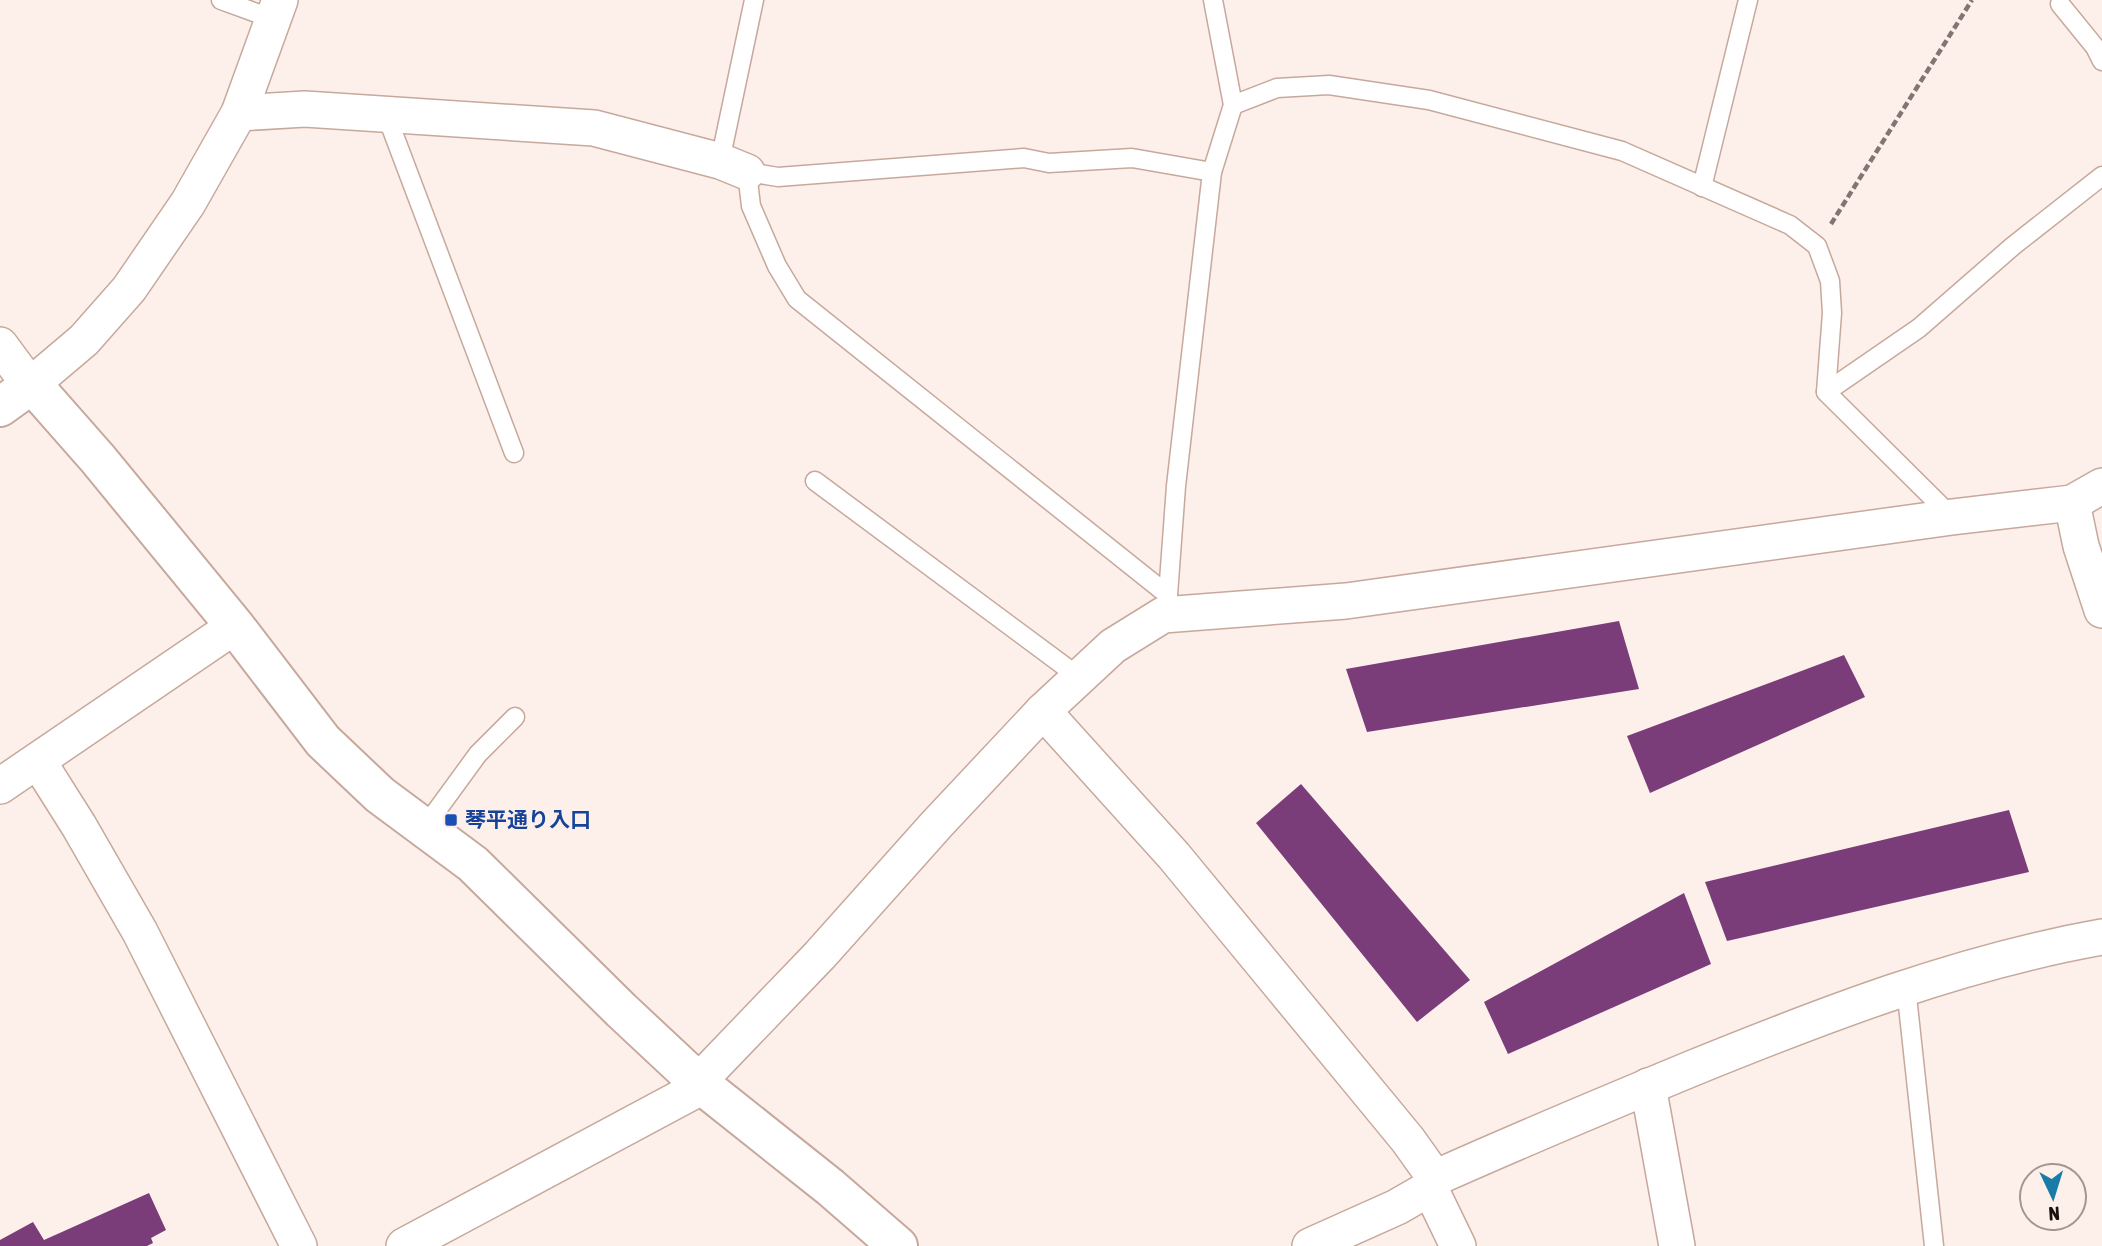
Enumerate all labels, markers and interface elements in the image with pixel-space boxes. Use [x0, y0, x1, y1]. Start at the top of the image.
place label: 琴平通り入口 [465, 807, 591, 831]
marker: 琴平通り入口 [443, 812, 459, 828]
north arrow [2018, 1162, 2088, 1232]
text: N [2048, 1203, 2061, 1225]

